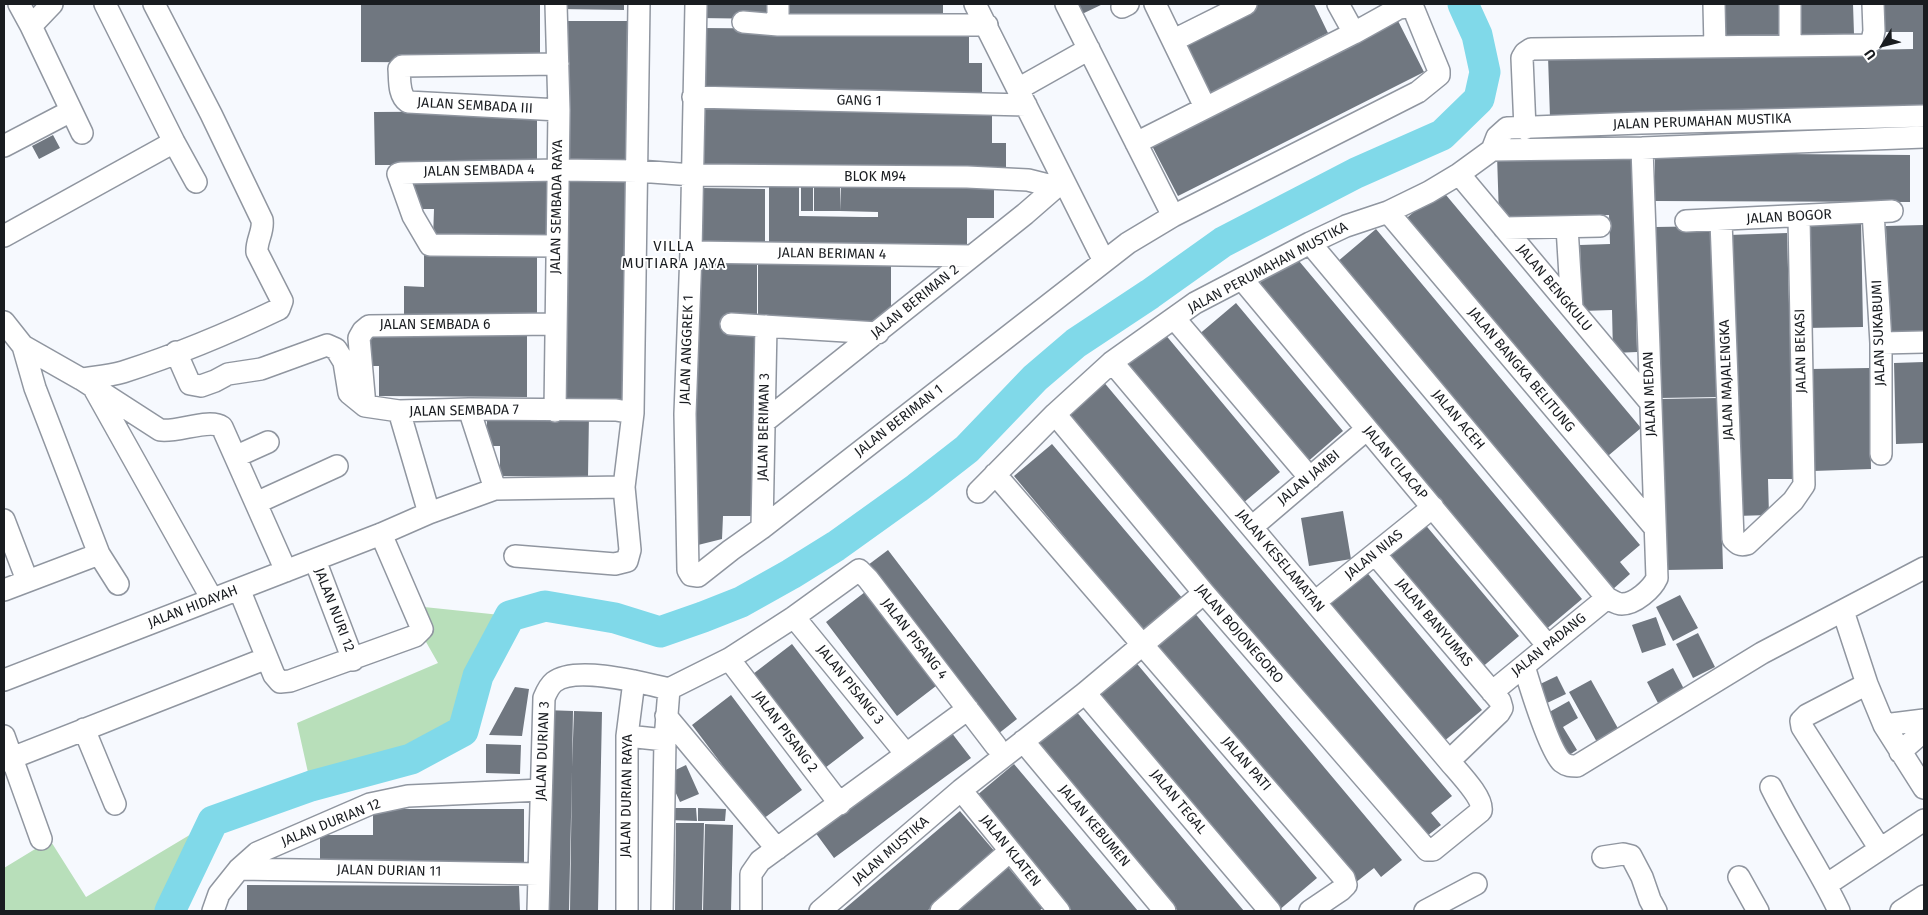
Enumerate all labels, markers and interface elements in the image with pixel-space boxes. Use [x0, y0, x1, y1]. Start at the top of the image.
north arrow [1858, 20, 1908, 70]
text: U [1861, 45, 1880, 63]
street label: GANG 1 [836, 92, 882, 110]
street label: JALAN SEMBADA III [417, 95, 533, 117]
street label: JALAN PERUMAHAN MUSTIKA [1612, 110, 1792, 134]
street label: JALAN SEMBADA RAYA [547, 140, 567, 274]
street label: JALAN SEMBADA 4 [423, 162, 535, 180]
street label: BLOK M94 [844, 169, 906, 185]
street label: JALAN BOGOR [1746, 206, 1832, 228]
street label: JALAN PERUMAHAN MUSTIKA [1185, 219, 1351, 317]
district label: VILLA MUTIARA JAYA [620, 238, 728, 273]
street label: JALAN BENGKULU [1513, 241, 1595, 335]
street label: JALAN BERIMAN 4 [777, 245, 887, 263]
street label: JALAN BERIMAN 2 [868, 261, 962, 343]
street label: JALAN SUKABUMI [1869, 279, 1889, 387]
street label: JALAN ANGGREK 1 [677, 295, 697, 405]
street label: JALAN BANGKA BELITUNG [1464, 304, 1578, 436]
street label: JALAN BEKASI [1792, 309, 1810, 393]
street label: JALAN SEMBADA 6 [379, 317, 491, 333]
street label: JALAN MAJALENGKA [1716, 319, 1738, 441]
street label: JALAN MEDAN [1640, 351, 1660, 437]
street label: JALAN BERIMAN 3 [755, 373, 773, 481]
street label: JALAN BERIMAN 1 [852, 381, 946, 461]
street label: JALAN ACEH [1428, 387, 1488, 453]
street label: JALAN SEMBADA 7 [409, 402, 519, 420]
street label: JALAN CILACAP [1359, 423, 1431, 503]
street label: JALAN JAMBI [1274, 447, 1344, 509]
street label: JALAN KESELAMATAN [1232, 506, 1328, 616]
street label: JALAN NIAS [1342, 526, 1406, 584]
street label: JALAN NURI 12 [310, 566, 358, 654]
street label: JALAN BANYUMAS [1392, 575, 1476, 671]
street label: JALAN BOJONEGORO [1191, 581, 1287, 687]
street label: JALAN HIDAYAH [146, 582, 240, 632]
street label: JALAN PISANG 4 [877, 595, 951, 683]
street label: JALAN PADANG [1508, 610, 1590, 680]
street label: JALAN PISANG 3 [813, 642, 887, 728]
street label: JALAN PISANG 2 [749, 688, 821, 776]
street label: JALAN DURIAN 3 [533, 701, 553, 801]
street label: JALAN PATI [1218, 733, 1274, 795]
street label: JALAN DURIAN RAYA [618, 734, 636, 858]
street label: JALAN TEGAL [1146, 766, 1210, 838]
street label: JALAN KEBUMEN [1055, 782, 1133, 870]
street label: JALAN DURIAN 12 [279, 795, 383, 851]
street label: JALAN KLATEN [976, 812, 1044, 890]
street label: JALAN MUSTIKA [849, 813, 933, 889]
street label: JALAN DURIAN 11 [337, 862, 441, 880]

